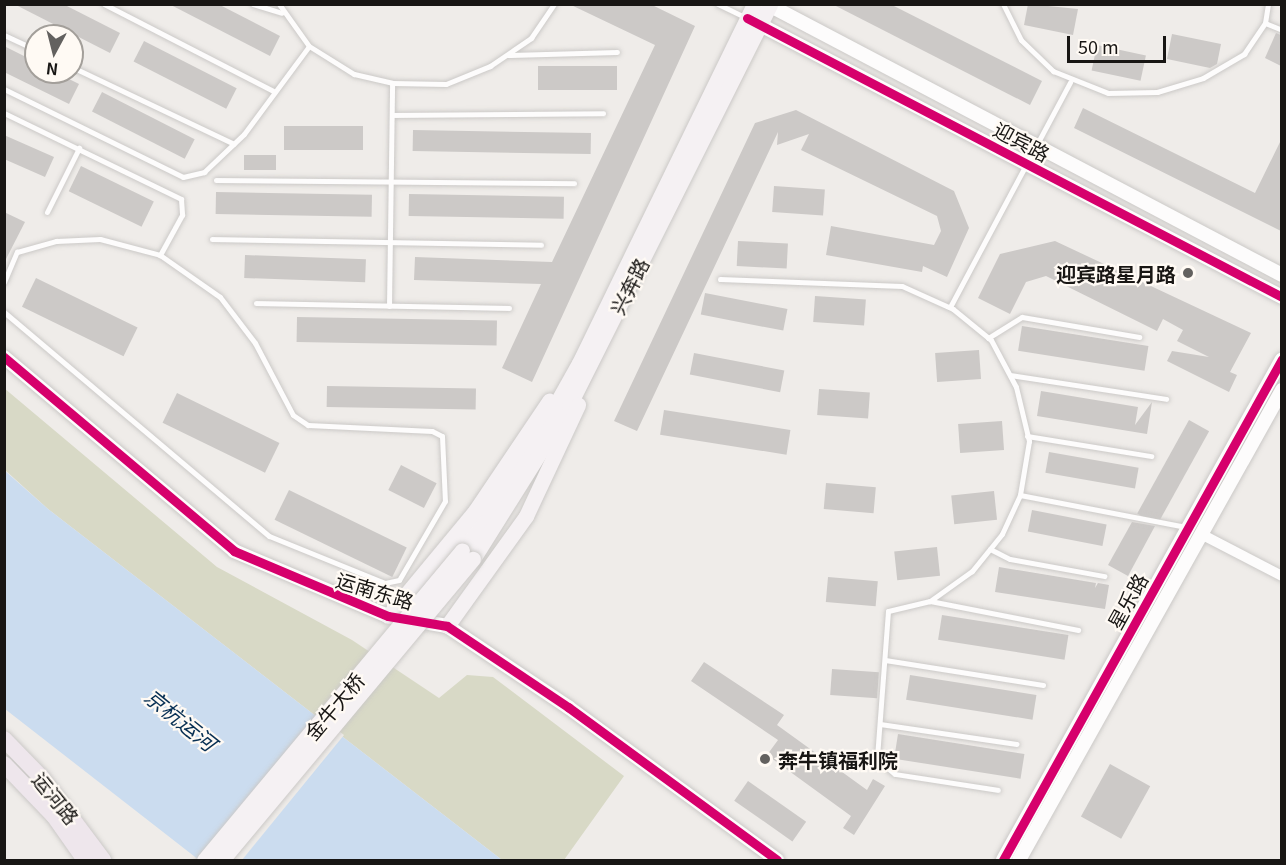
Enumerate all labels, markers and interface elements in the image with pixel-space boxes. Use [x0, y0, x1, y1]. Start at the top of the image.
north arrow [24, 24, 84, 84]
scale bar [1070, 24, 1169, 62]
text: 50 m [1078, 33, 1119, 59]
text: N [45, 57, 59, 83]
street label: 迎宾路 [990, 116, 1054, 166]
street label: 兴奔路 [605, 254, 653, 318]
place label: 迎宾路星月路 [1056, 261, 1176, 285]
marker: 迎宾路星月路 [1181, 266, 1195, 280]
street label: 运南东路 [333, 567, 417, 613]
street label: 星乐路 [1102, 569, 1152, 633]
street label: 金牛大桥 [299, 668, 369, 744]
water label: 京杭运河 [140, 683, 222, 755]
place label: 奔牛镇福利院 [778, 747, 898, 771]
marker: 奔牛镇福利院 [756, 750, 774, 768]
street label: 运河路 [28, 767, 84, 829]

